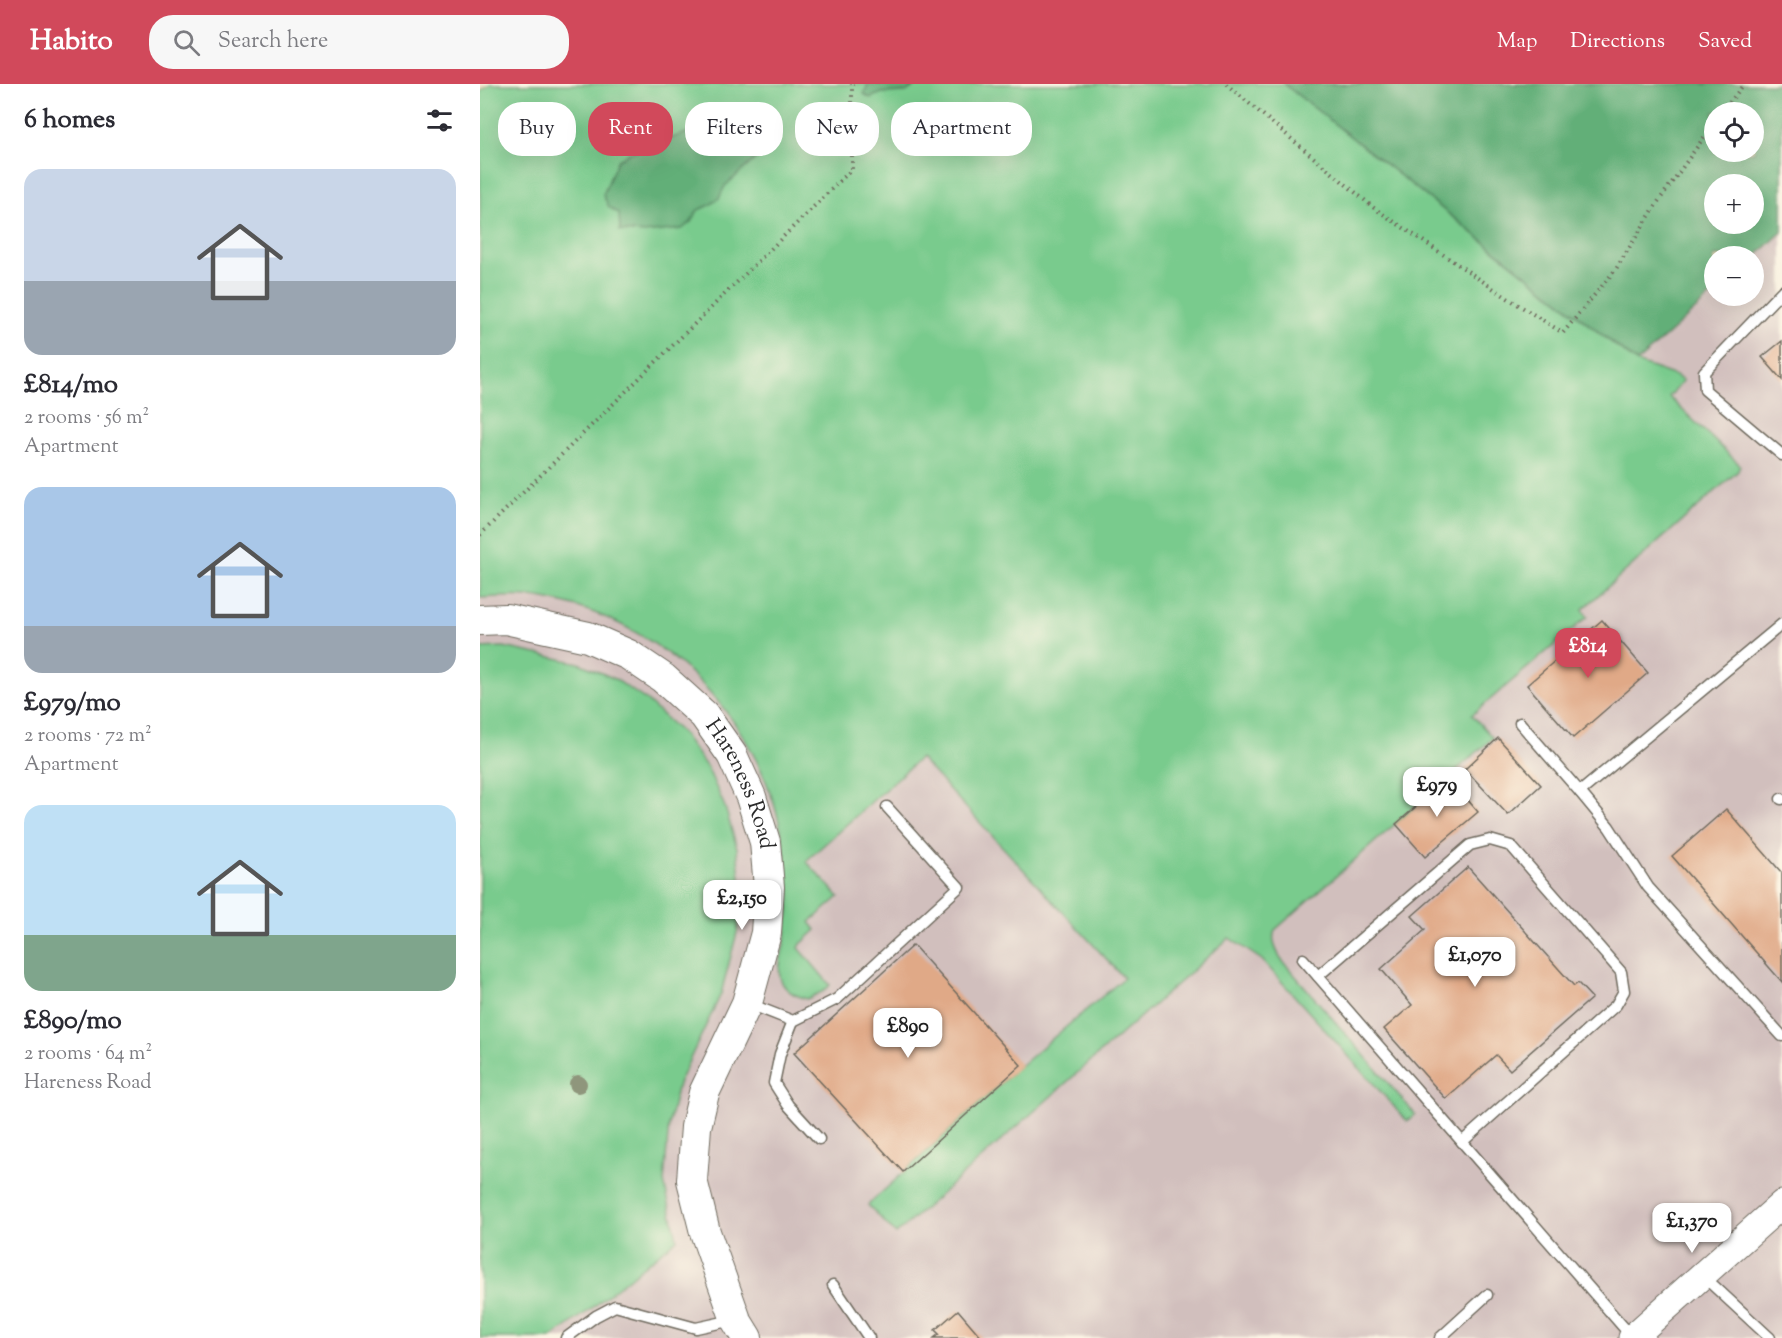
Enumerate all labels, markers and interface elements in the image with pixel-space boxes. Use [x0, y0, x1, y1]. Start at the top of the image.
search box [149, 15, 569, 69]
text: Habito [30, 22, 113, 62]
icon: search [170, 26, 203, 59]
text: Search here [218, 26, 328, 58]
text: Map [1497, 27, 1537, 57]
text: Directions [1570, 27, 1665, 57]
text: Saved [1698, 27, 1752, 57]
text: 6 homes [24, 102, 115, 139]
chip: Buy [498, 102, 576, 156]
chip: Rent [588, 102, 673, 156]
chip: Filters [685, 102, 783, 156]
chip: New [795, 102, 879, 156]
chip: Apartment [891, 102, 1032, 156]
map controls [1704, 102, 1764, 306]
button: locate [1704, 102, 1764, 162]
icon: filters [423, 104, 456, 137]
button: + [1704, 174, 1764, 234]
icon: home [186, 208, 294, 316]
button: − [1704, 246, 1764, 306]
text: £814/mo [24, 367, 118, 404]
text: 2 rooms · 56 m² [24, 404, 149, 433]
text: Apartment [24, 433, 119, 462]
icon: home [186, 526, 294, 634]
pin: £814 [1552, 628, 1624, 679]
text: £814 [1569, 633, 1607, 662]
text: £979/mo [24, 685, 121, 722]
street label: Hareness Road [696, 713, 782, 850]
text: 2 rooms · 72 m² [24, 722, 152, 751]
text: Apartment [24, 751, 119, 780]
pin: £979 [1401, 767, 1473, 818]
text: £979 [1417, 772, 1457, 801]
icon: home [186, 844, 294, 952]
pin: £2,150 [693, 880, 791, 931]
text: £2,150 [717, 885, 767, 914]
pin: £1,070 [1426, 937, 1524, 988]
text: £1,070 [1448, 942, 1502, 971]
text: £890/mo [24, 1003, 122, 1040]
pin: £890 [872, 1008, 944, 1059]
text: £890 [887, 1013, 929, 1042]
text: 2 rooms · 64 m² [24, 1040, 152, 1069]
text: Hareness Road [24, 1069, 151, 1098]
pin: £1,370 [1643, 1203, 1741, 1254]
text: £1,370 [1666, 1208, 1718, 1237]

